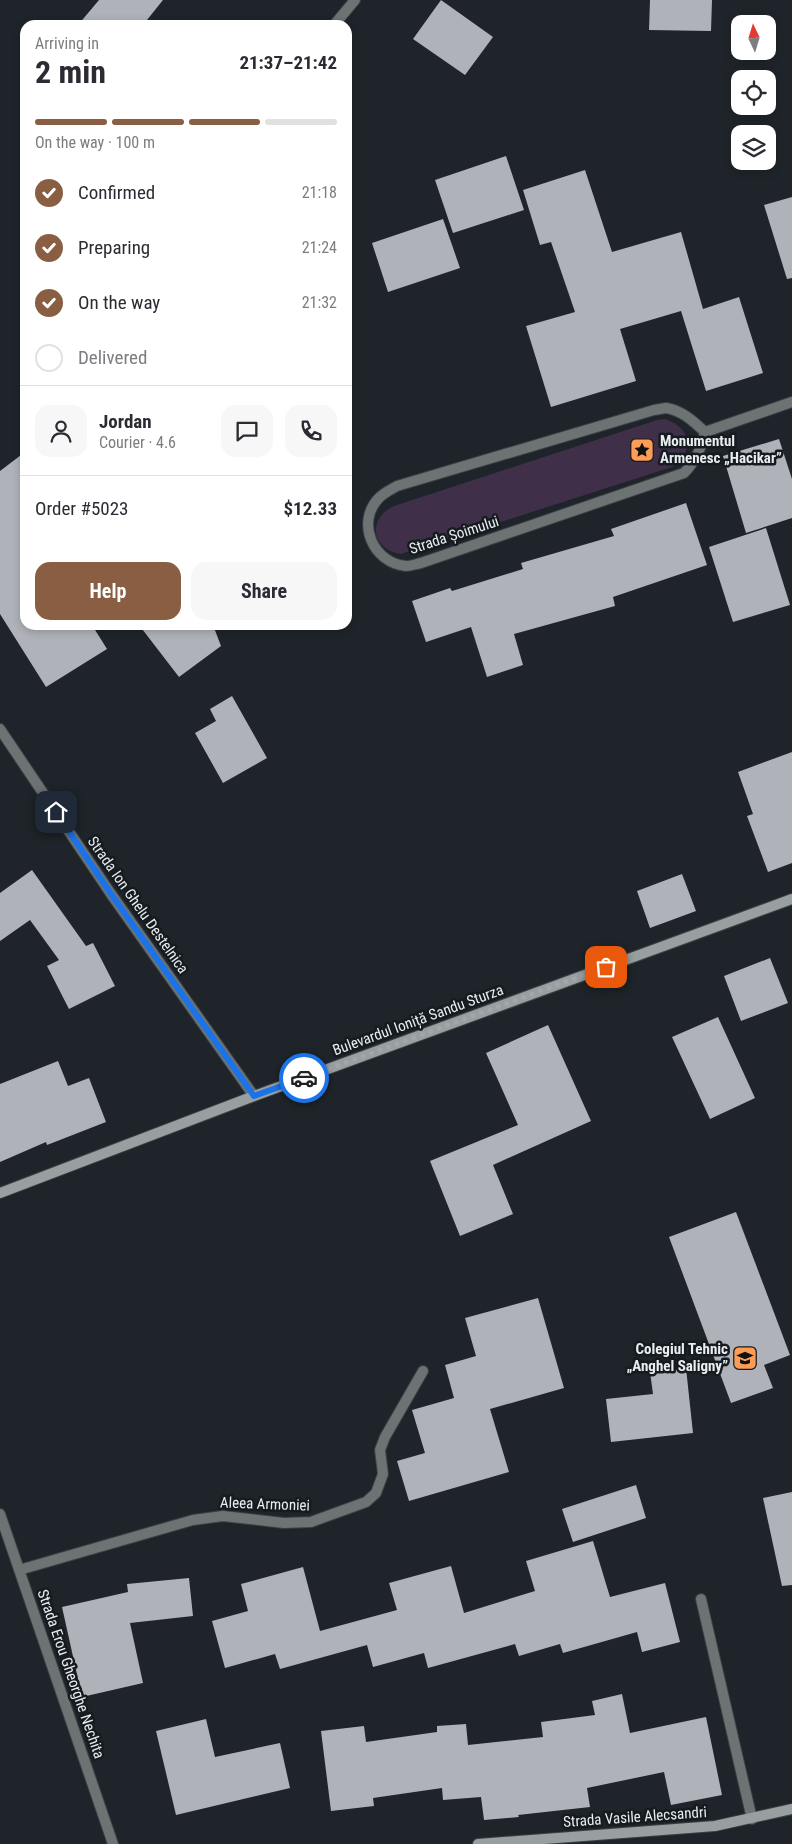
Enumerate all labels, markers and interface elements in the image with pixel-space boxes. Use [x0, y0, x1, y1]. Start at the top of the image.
north arrow [731, 15, 776, 60]
map controls [731, 15, 776, 170]
text: Arriving in [35, 34, 99, 53]
text: 21:37–21:42 [239, 51, 337, 74]
text: 2 min [35, 53, 106, 91]
button: locate [731, 70, 776, 115]
button: layers [731, 125, 776, 170]
text: On the way · 100 m [35, 133, 155, 152]
icon: check [35, 179, 63, 207]
text: Confirmed [78, 181, 155, 204]
text: 21:18 [302, 183, 337, 202]
icon: check [35, 234, 63, 262]
text: Preparing [78, 236, 150, 259]
text: 21:24 [302, 238, 337, 257]
icon: check [35, 289, 63, 317]
text: On the way [78, 291, 160, 314]
text: 21:32 [302, 293, 337, 312]
text: Delivered [78, 346, 147, 369]
button: person [35, 405, 87, 457]
button: chat [221, 405, 273, 457]
button: phone [285, 405, 337, 457]
text: Jordan [99, 410, 152, 433]
place label: Monumentul Armenesc „Hacikar” [660, 432, 782, 467]
text: Courier · 4.6 [99, 433, 176, 452]
place icon: Monumentul Armenesc „Hacikar” [629, 437, 655, 463]
text: Order #5023 [35, 497, 128, 520]
text: $12.33 [283, 497, 337, 520]
street label: Strada Șoimului [407, 512, 501, 558]
button: Help [35, 562, 181, 620]
button: Share [191, 562, 337, 620]
pin [35, 791, 77, 833]
icon: home [42, 798, 70, 826]
street label: Strada Ion Ghelu Destelnica [84, 833, 192, 977]
pin [585, 946, 627, 988]
icon: bag [592, 953, 620, 981]
street label: Bulevardul Ioniță Sandu Sturza [330, 981, 506, 1059]
courier [279, 1053, 329, 1103]
icon: car [290, 1064, 318, 1092]
place label: Colegiul Tehnic „Anghel Saligny” [627, 1340, 728, 1375]
school or university icon: Colegiul Tehnic „Anghel Saligny” [732, 1345, 758, 1371]
street label: Aleea Armoniei [220, 1493, 310, 1515]
street label: Strada Erou Gheorghe Nechita [34, 1587, 108, 1761]
street label: Strada Vasile Alecsandri [563, 1803, 707, 1831]

